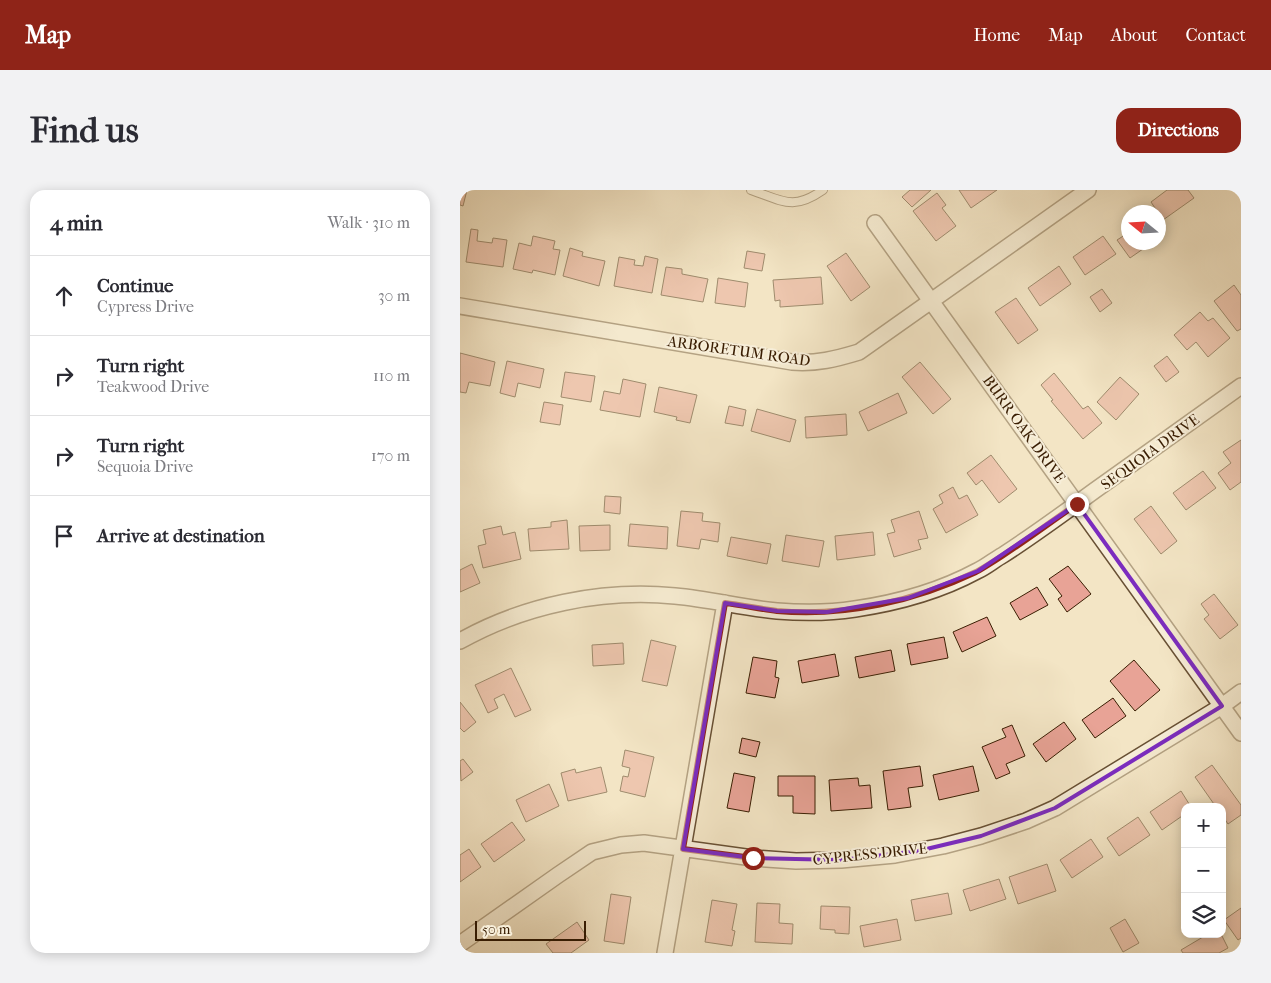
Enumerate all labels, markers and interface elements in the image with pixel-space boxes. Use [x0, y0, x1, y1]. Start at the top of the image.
text: Map [25, 21, 71, 49]
text: Home [973, 25, 1020, 46]
text: Map [1048, 25, 1083, 46]
text: About [1111, 25, 1157, 46]
text: Contact [1185, 25, 1246, 46]
button: Directions [1116, 108, 1241, 153]
text: Find us [30, 110, 139, 151]
north arrow [1121, 205, 1166, 250]
text: 4 min [50, 211, 103, 235]
text: Walk · 310 m [327, 213, 410, 232]
text: Continue [97, 275, 173, 297]
icon: ahead [50, 282, 78, 310]
text: 30 m [378, 286, 410, 305]
text: Cypress Drive [97, 297, 194, 316]
street label: ARBORETUM ROAD [665, 332, 812, 370]
text: Turn right [97, 355, 184, 377]
icon: right [50, 362, 78, 390]
text: 110 m [373, 366, 410, 385]
street label: BURR OAK DRIVE [979, 372, 1069, 486]
text: Teakwood Drive [97, 377, 209, 396]
street label: SEQUOIA DRIVE [1097, 410, 1203, 494]
text: Turn right [97, 435, 184, 457]
icon: right [50, 442, 78, 470]
text: 170 m [371, 446, 410, 465]
text: Sequoia Drive [97, 457, 193, 476]
route end [1066, 493, 1089, 516]
icon: arrive [50, 522, 78, 550]
text: Arrive at destination [97, 525, 265, 547]
map controls [1181, 803, 1226, 938]
button: + [1181, 803, 1226, 848]
street label: CYPRESS DRIVE [812, 839, 928, 869]
route start [742, 847, 765, 870]
button: − [1181, 848, 1226, 893]
button: layers [1181, 893, 1226, 938]
scale bar [475, 918, 586, 941]
text: 50 m [482, 921, 510, 938]

